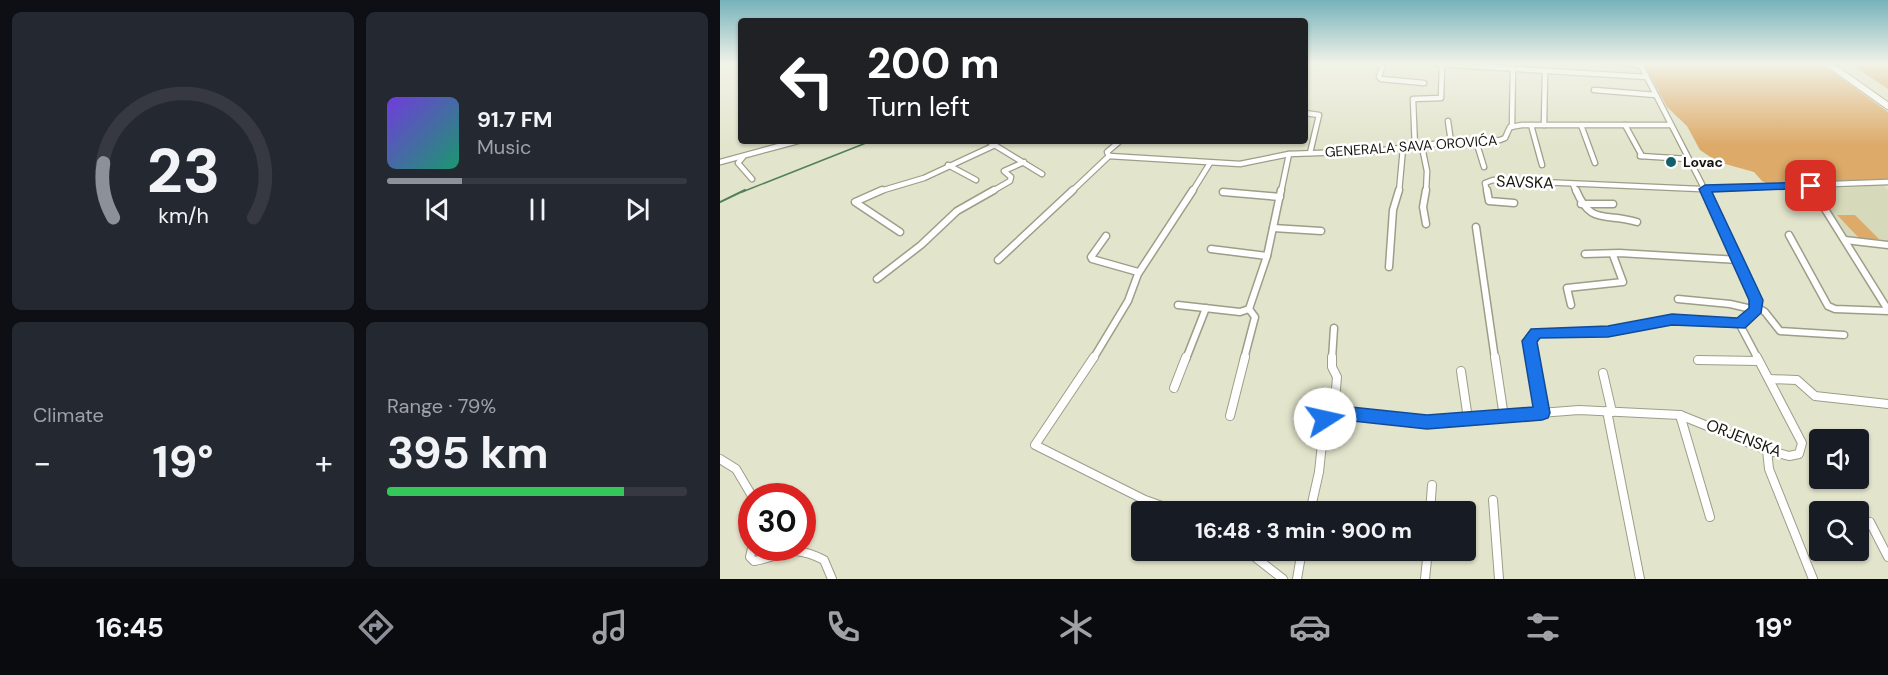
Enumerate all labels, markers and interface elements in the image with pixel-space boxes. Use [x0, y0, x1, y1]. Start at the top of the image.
text: 200 m [867, 36, 1000, 91]
icon: left [768, 42, 846, 120]
text: Turn left [867, 89, 970, 124]
text: 91.7 FM [477, 105, 552, 134]
text: 23 [146, 130, 220, 211]
street label: GENERALA SAVA OROVIĆA [1324, 131, 1498, 161]
text: Music [477, 134, 532, 160]
place label: Lovac [1683, 153, 1723, 171]
marker: Lovac [1664, 155, 1678, 169]
pin [1785, 160, 1836, 211]
icon: arrive [1794, 169, 1827, 202]
street label: SAVSKA [1496, 170, 1555, 194]
icon: previous [421, 193, 454, 226]
icon: pause [521, 193, 554, 226]
icon: next [621, 193, 654, 226]
text: km/h [158, 203, 208, 231]
position arrow [1293, 387, 1357, 451]
text: Range · 79% [387, 393, 496, 419]
text: Climate [33, 402, 104, 428]
street label: ORJENSKA [1703, 414, 1785, 462]
text: 395 km [387, 423, 549, 482]
map controls [1809, 429, 1869, 561]
button: sound [1809, 429, 1869, 489]
text: 19° [152, 432, 214, 491]
text: − [33, 441, 51, 484]
text: + [315, 441, 333, 484]
speed limit sign: 30 [738, 483, 816, 561]
button: search [1809, 501, 1869, 561]
text: 16:48 · 3 min · 900 m [1195, 516, 1412, 545]
icon: directions [355, 606, 397, 648]
icon: music [589, 606, 631, 648]
icon: phone [822, 606, 864, 648]
icon: climate [1055, 606, 1097, 648]
icon: car [1289, 606, 1331, 648]
icon: filters [1522, 606, 1564, 648]
text: 16:45 [96, 610, 164, 645]
text: 19° [1755, 610, 1792, 645]

